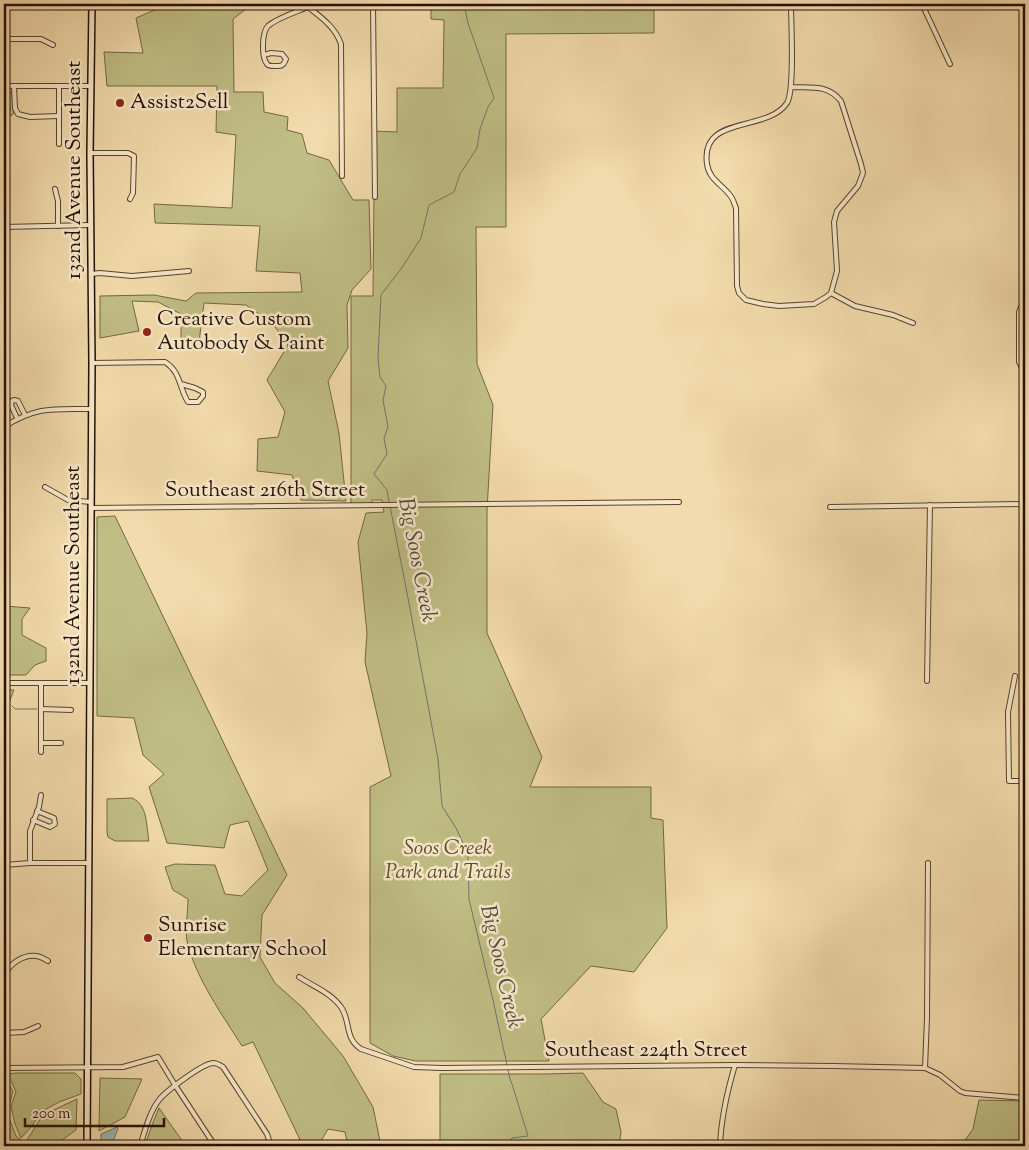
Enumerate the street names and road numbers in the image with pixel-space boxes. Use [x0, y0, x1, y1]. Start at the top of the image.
street label: 132nd Avenue Southeast [60, 61, 90, 279]
street label: 132nd Avenue Southeast [59, 466, 89, 684]
street label: Southeast 216th Street [165, 476, 365, 506]
street label: Southeast 224th Street [544, 1036, 748, 1066]

